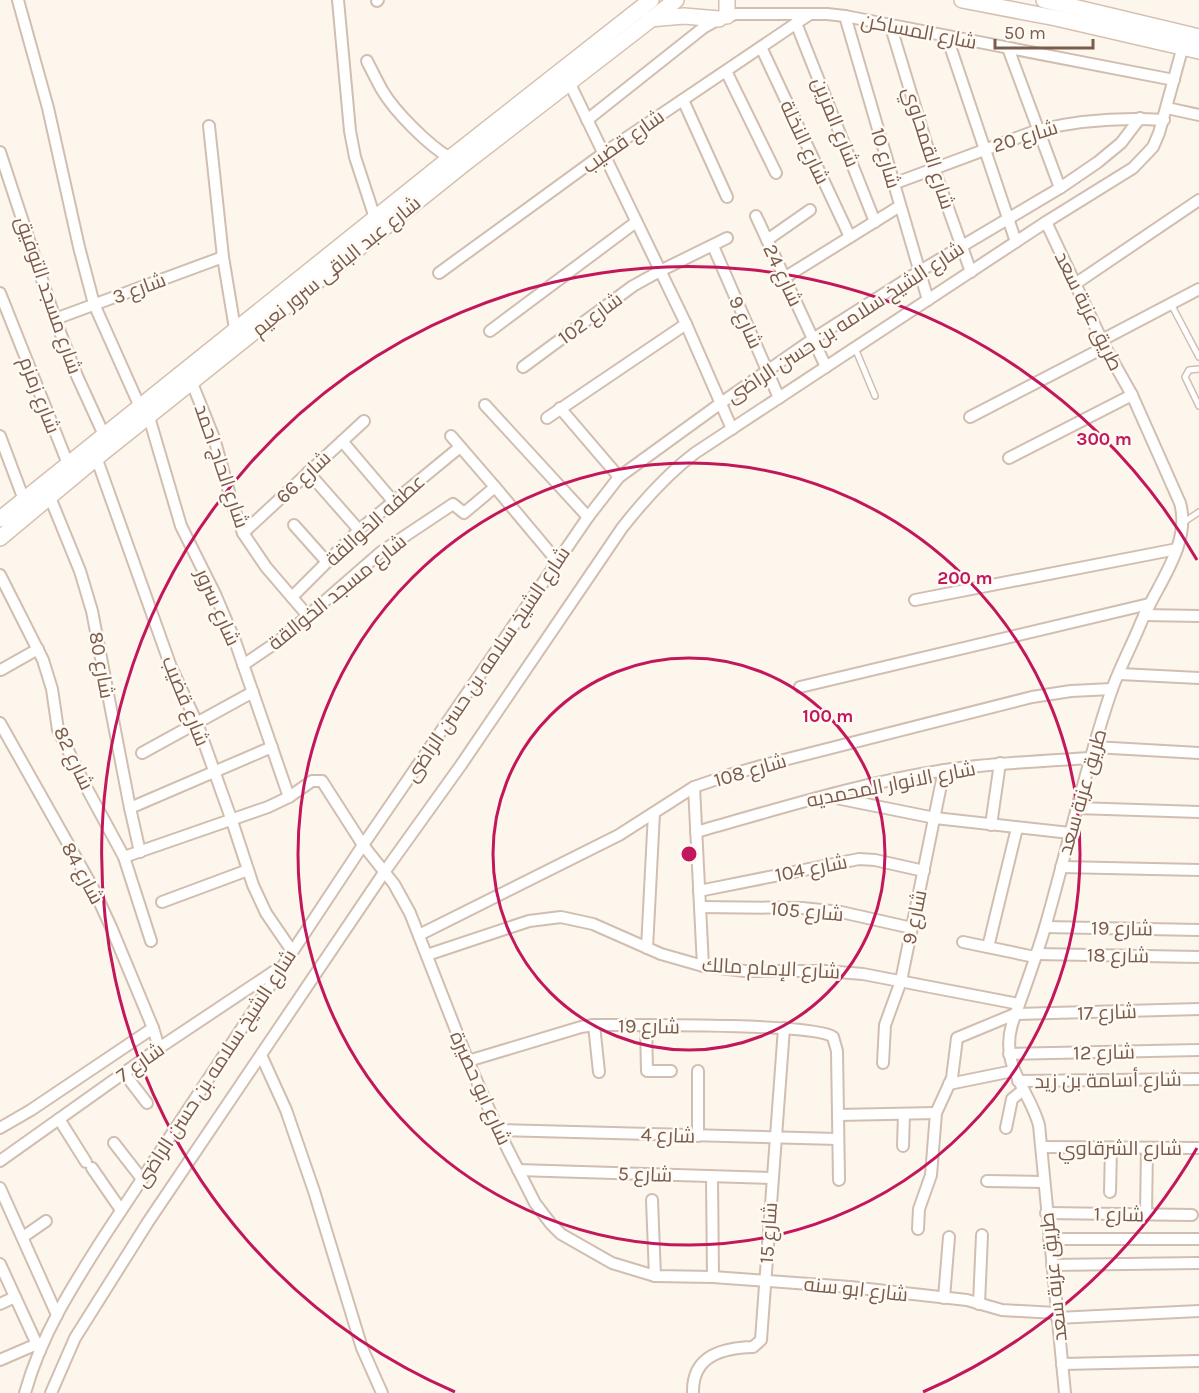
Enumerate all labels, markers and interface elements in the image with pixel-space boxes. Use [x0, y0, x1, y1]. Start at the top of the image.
street label: شارع المساكن [859, 9, 979, 56]
scale bar [995, 12, 1092, 50]
text: 50 m [1004, 22, 1046, 44]
street label: شارع المزين [805, 74, 864, 171]
street label: شارع القمحاوي [894, 84, 959, 214]
street label: شارع النخلة [773, 97, 834, 189]
street label: شارع قضيب [578, 105, 670, 180]
street label: شارع 20 [990, 116, 1061, 159]
street label: شارع 10 [864, 125, 905, 192]
street label: شارع عبد الباقى سرور نعيم [247, 191, 426, 343]
street label: شارع مسجد التوفيق [9, 213, 86, 378]
street label: شارع الشيخ سلامه بن حسن الراضى [722, 237, 969, 410]
street label: شارع 24 [756, 240, 807, 311]
street label: طريق عزبة سعد [1049, 248, 1127, 375]
street label: شارع 3 [109, 268, 170, 311]
street label: شارع 102 [554, 287, 628, 351]
street label: شارع 9 [722, 292, 767, 353]
street label: شارع زمزم [13, 354, 65, 437]
street label: شارع الحاج احمد [188, 401, 253, 532]
text: 300 m [1076, 428, 1132, 450]
street label: شارع 66 [271, 446, 337, 510]
street label: عطفه الخوالقة [321, 470, 430, 571]
street label: شارع مسجد الخوالقة [264, 530, 412, 657]
street label: شارع الشيخ سلامه بن حسن الراضى [400, 542, 577, 787]
street label: شارع سرور [188, 564, 245, 650]
text: 200 m [937, 567, 993, 589]
street label: شارع 80 [82, 630, 119, 701]
street label: شارع قضيب [155, 653, 214, 750]
text: 100 m [803, 705, 853, 727]
street label: شارع 82 [47, 723, 98, 794]
street label: طريق عزبة سعد [1054, 727, 1112, 858]
street label: شارع 108 [711, 749, 790, 794]
street label: شارع الانوار المحمديه [805, 757, 978, 814]
street label: شارع 84 [55, 838, 108, 909]
centre of rings [679, 844, 699, 864]
street label: شارع 104 [773, 850, 850, 889]
street label: شارع 9 [898, 888, 933, 947]
street label: شارع 105 [769, 897, 844, 928]
street label: شارع 19 [1091, 916, 1153, 943]
street label: شارع 18 [1087, 943, 1149, 970]
street label: شارع الشيخ سلامه بن حسن الراضى [130, 945, 303, 1192]
street label: شارع الإمام مالك [701, 953, 841, 986]
street label: شارع 17 [1077, 1000, 1137, 1027]
street label: شارع 19 [618, 1014, 680, 1041]
street label: شارع ابو حصيرة [443, 1028, 516, 1150]
street label: شارع 7 [112, 1038, 170, 1089]
street label: شارع 12 [1073, 1040, 1135, 1067]
street label: شارع أسامة بن زيد [1034, 1067, 1182, 1095]
street label: شارع 4 [640, 1123, 696, 1150]
street label: شارع الشرقاوي [1058, 1137, 1182, 1164]
street label: شارع 5 [617, 1162, 673, 1189]
street label: شارع 15 [755, 1202, 784, 1265]
street label: شارع 1 [1094, 1203, 1144, 1228]
street label: طريق عزبة سعد [1035, 1211, 1073, 1343]
street label: شارع ابو سنه [803, 1273, 909, 1308]

